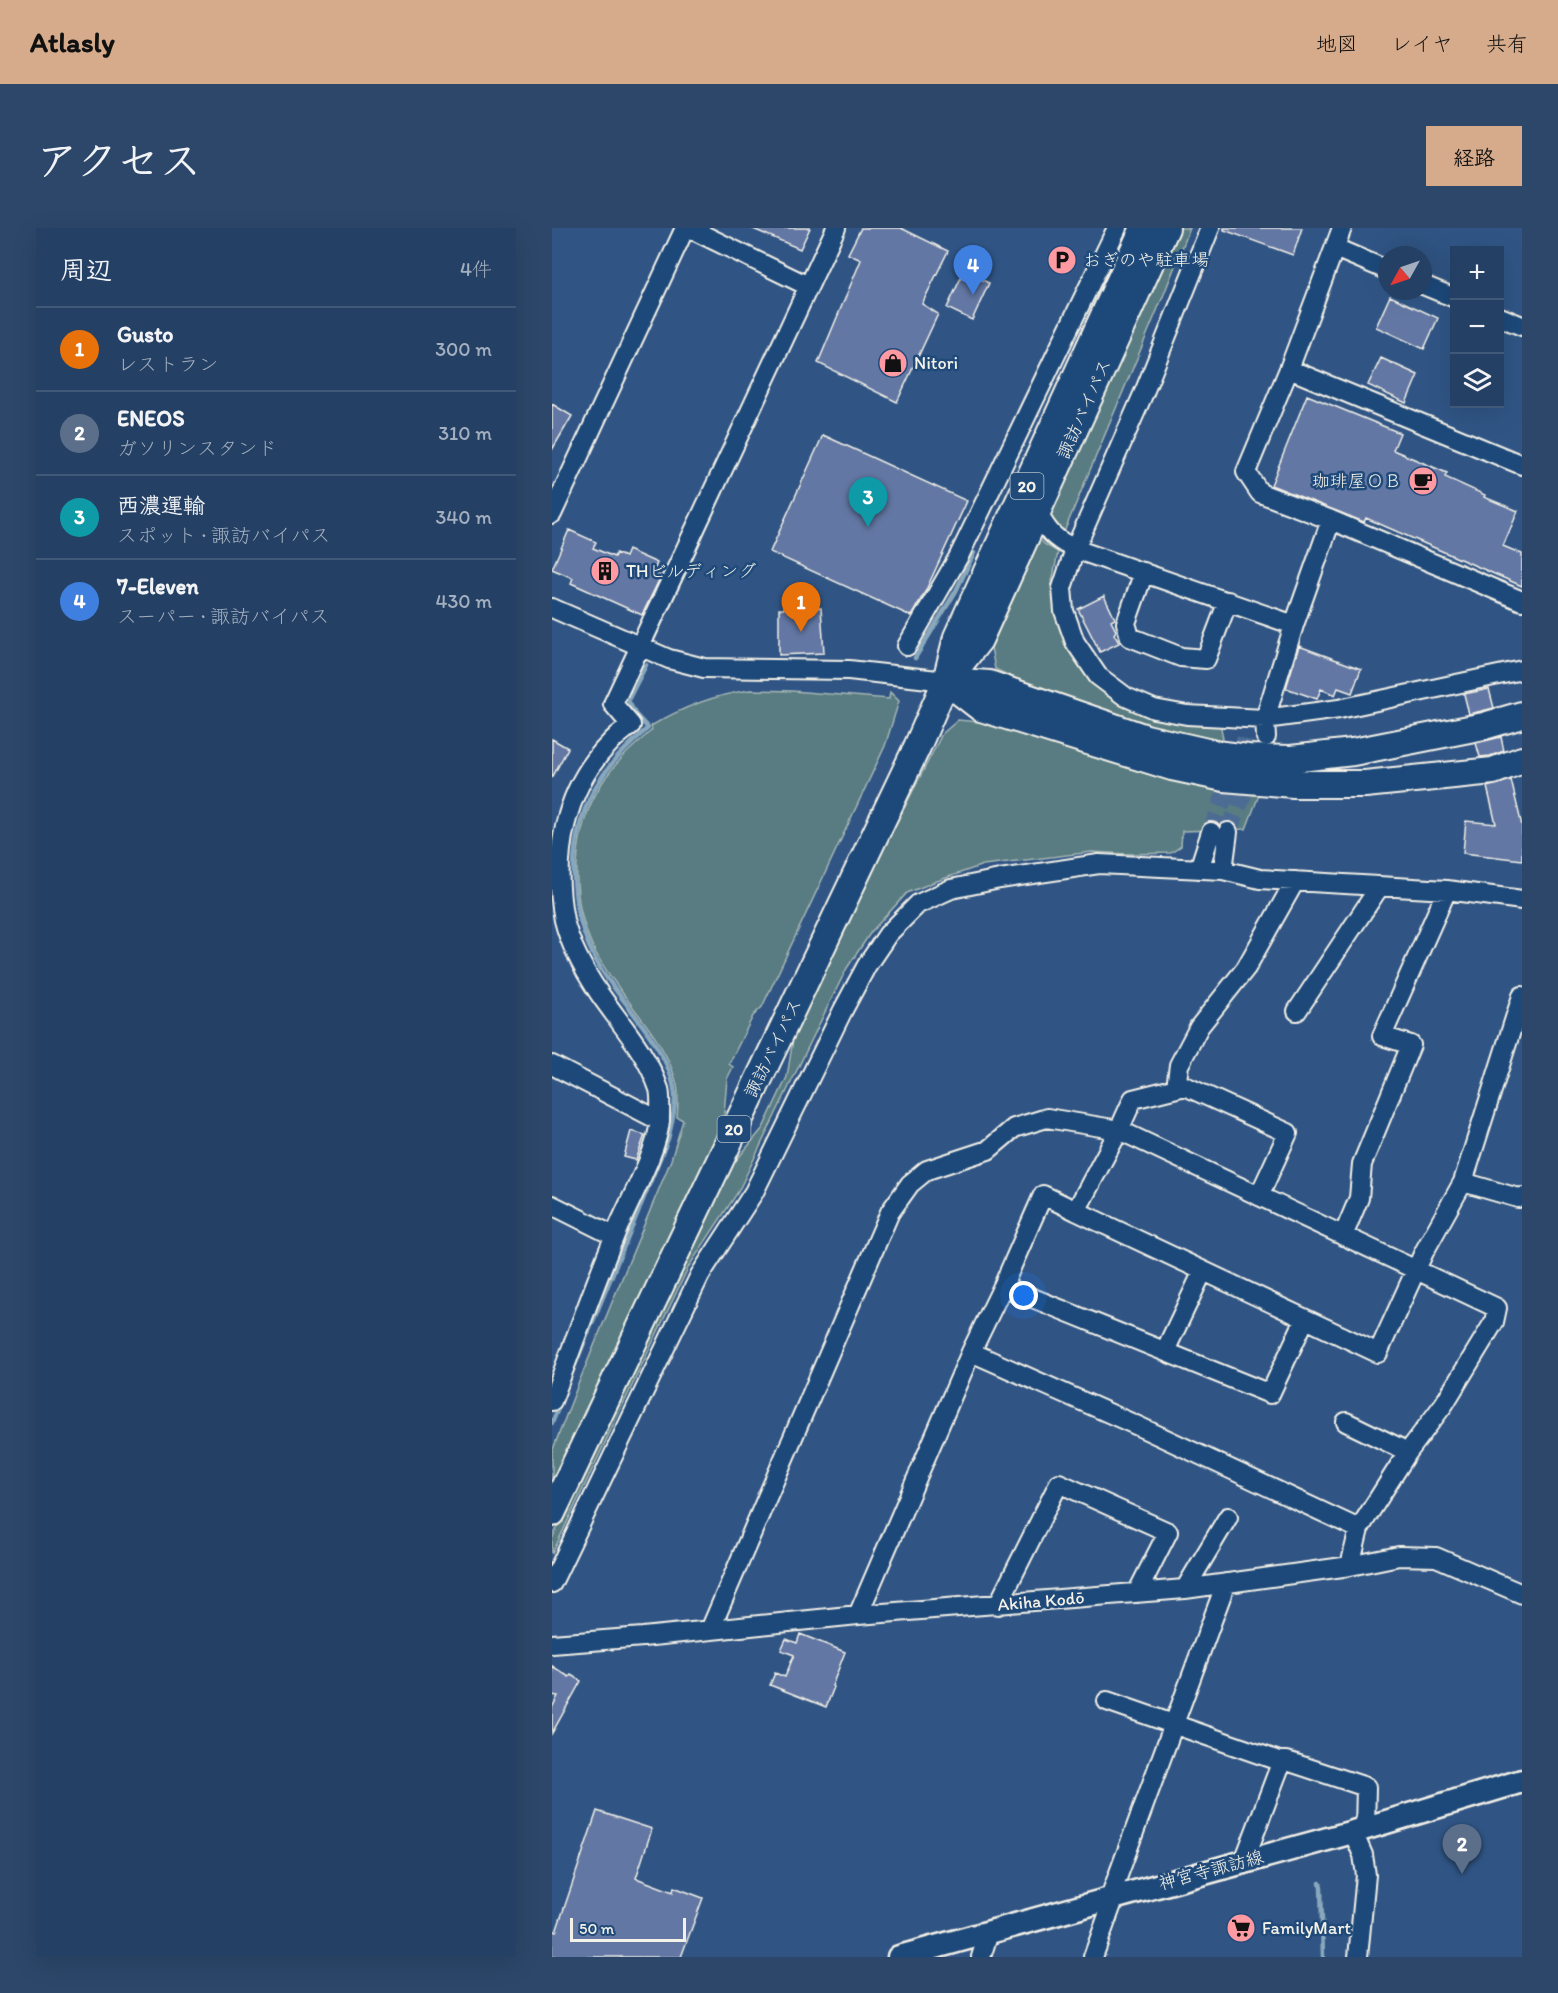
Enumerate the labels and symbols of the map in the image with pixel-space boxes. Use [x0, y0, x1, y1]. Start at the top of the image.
parking icon: おぎのや駐車場 [1046, 244, 1078, 276]
pin: 4 [954, 245, 992, 295]
north arrow [1378, 246, 1432, 300]
place label: おぎのや駐車場 [1083, 249, 1209, 271]
shop icon: Nitori [877, 347, 909, 379]
place label: Nitori [914, 352, 958, 374]
street label: 諏訪バイパス [1052, 355, 1116, 463]
cafe icon: 珈琲屋ＯＢ [1407, 465, 1439, 497]
place label: 珈琲屋ＯＢ [1312, 470, 1402, 492]
road number: 20 [1010, 473, 1044, 499]
pin: 3 [848, 478, 888, 527]
building icon: THビルディング [589, 555, 621, 587]
place label: THビルディング [626, 560, 756, 582]
pin: 1 [782, 582, 820, 632]
street label: 諏訪バイパス [740, 995, 806, 1101]
road number: 20 [718, 1116, 750, 1142]
your location [1009, 1281, 1038, 1310]
street label: Akiha Kodō [997, 1586, 1085, 1616]
pin: 2 [1442, 1824, 1482, 1874]
street label: 神宮寺諏訪線 [1156, 1845, 1266, 1895]
supermarket icon: FamilyMart [1225, 1912, 1257, 1944]
scale bar [570, 1915, 686, 1942]
place label: FamilyMart [1262, 1917, 1351, 1939]

